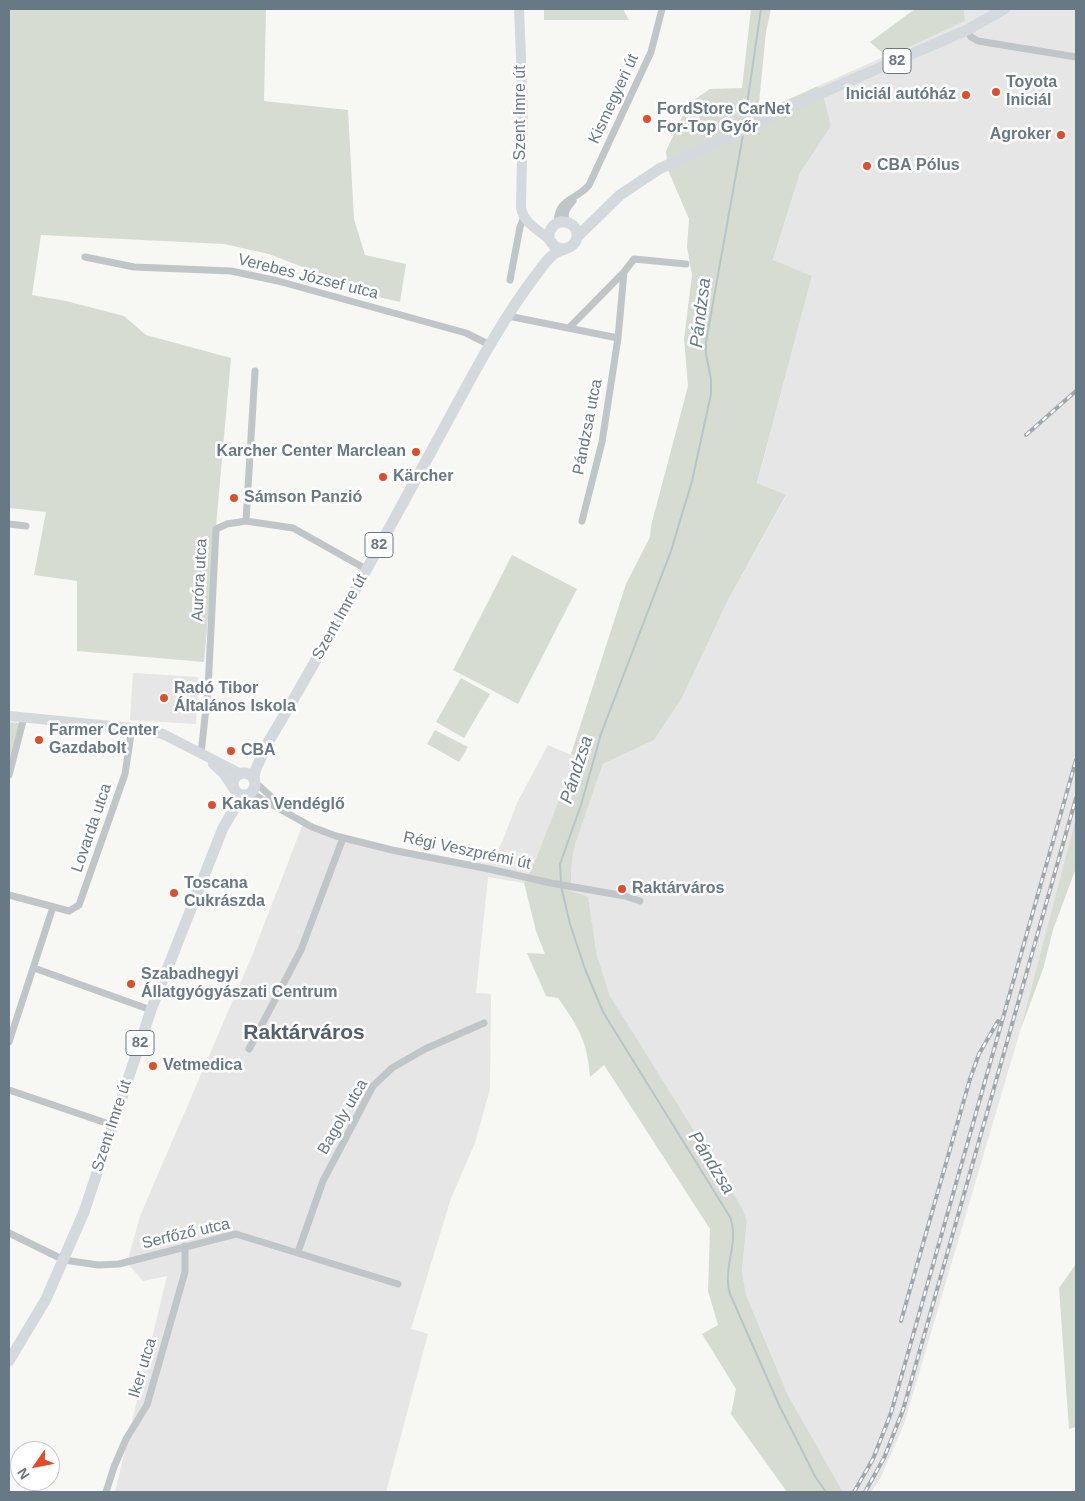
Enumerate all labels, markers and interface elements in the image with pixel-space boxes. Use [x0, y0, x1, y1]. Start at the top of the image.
road number: 82 [883, 48, 911, 74]
street label: Kismegyeri út [585, 51, 643, 147]
street label: Szent Imre út [511, 65, 531, 161]
place label: Toyota Iniciál [1006, 73, 1057, 111]
place label: Iniciál autóház [846, 85, 956, 105]
marker: Toyota Iniciál [990, 86, 1002, 98]
marker: Iniciál autóház [960, 89, 972, 101]
place label: FordStore CarNet For-Top Győr [657, 100, 790, 138]
marker: FordStore CarNet For-Top Győr [641, 113, 653, 125]
place label: Agroker [990, 125, 1051, 145]
marker: Agroker [1055, 129, 1067, 141]
place label: CBA Pólus [877, 156, 960, 176]
marker: CBA Pólus [861, 160, 873, 172]
street label: Verebes József utca [236, 250, 380, 304]
water label: Pándzsa [686, 277, 716, 349]
street label: Pándzsa utca [569, 378, 607, 476]
place label: Karcher Center Marclean [217, 442, 406, 462]
marker: Karcher Center Marclean [410, 446, 422, 458]
place label: Kärcher [393, 467, 453, 487]
marker: Kärcher [377, 471, 389, 483]
place label: Sámson Panzió [244, 488, 362, 508]
marker: Sámson Panzió [228, 492, 240, 504]
road number: 82 [365, 532, 393, 558]
street label: Auróra utca [188, 538, 212, 622]
street label: Szent Imre út [309, 571, 371, 663]
place label: Radó Tibor Általános Iskola [174, 679, 296, 717]
marker: Radó Tibor Általános Iskola [158, 692, 170, 704]
place label: Farmer Center Gazdabolt [49, 721, 158, 759]
water label: Pándzsa [556, 733, 598, 807]
marker: Farmer Center Gazdabolt [33, 734, 45, 746]
place label: CBA [241, 741, 276, 761]
marker: CBA [225, 745, 237, 757]
street label: Lovarda utca [68, 781, 116, 875]
place label: Kakas Vendéglő [222, 795, 345, 815]
marker: Kakas Vendéglő [206, 799, 218, 811]
street label: Régi Veszprémi út [402, 828, 532, 874]
place label: Toscana Cukrászda [184, 874, 265, 912]
place label: Raktárváros [632, 879, 724, 899]
marker: Raktárváros [616, 883, 628, 895]
marker: Toscana Cukrászda [168, 887, 180, 899]
place label: Szabadhegyi Állatgyógyászati Centrum [141, 965, 337, 1003]
marker: Szabadhegyi Állatgyógyászati Centrum [125, 978, 137, 990]
district label: Raktárváros [243, 1020, 365, 1046]
road number: 82 [126, 1030, 154, 1056]
place label: Vetmedica [163, 1056, 242, 1076]
marker: Vetmedica [147, 1060, 159, 1072]
street label: Bagoly utca [314, 1076, 372, 1158]
street label: Szent Imre út [88, 1078, 136, 1174]
water label: Pándzsa [683, 1128, 739, 1198]
street label: Serfőző utca [140, 1215, 232, 1253]
street label: Iker utca [125, 1336, 161, 1400]
north arrow [10, 1441, 60, 1491]
text: N [14, 1465, 33, 1482]

